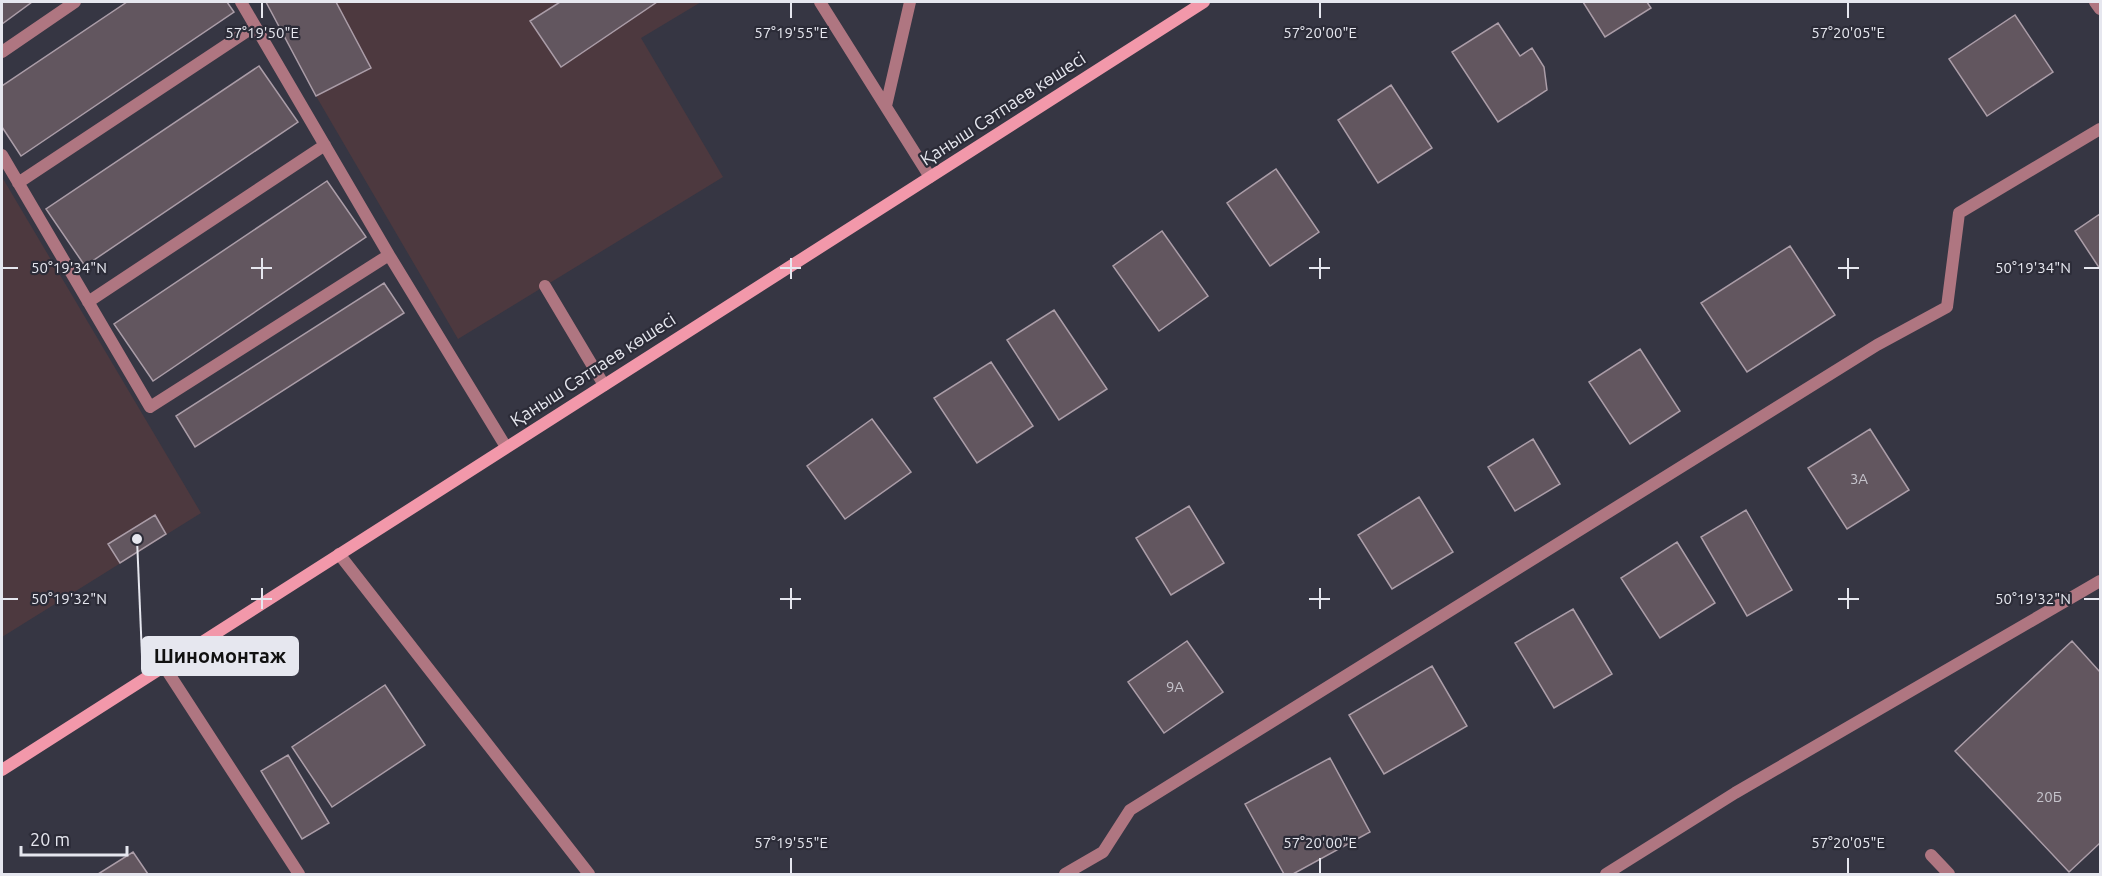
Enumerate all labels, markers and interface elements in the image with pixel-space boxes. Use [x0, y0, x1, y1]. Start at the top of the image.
text: 57°19'50"E [225, 24, 299, 41]
text: 57°19'55"E [754, 24, 828, 41]
text: 57°20'00"E [1283, 24, 1357, 41]
text: 57°20'05"E [1811, 24, 1885, 41]
street label: Қаныш Сәтпаев көшесі [916, 47, 1089, 169]
text: 50°19'34"N [31, 259, 107, 276]
text: 50°19'34"N [1995, 259, 2071, 276]
street label: Қаныш Сәтпаев көшесі [506, 308, 679, 430]
house number: 3А [1850, 470, 1868, 487]
text: 50°19'32"N [31, 590, 107, 607]
text: 50°19'32"N [1995, 590, 2071, 607]
callout: Шиномонтаж [142, 637, 298, 675]
text: Шиномонтаж [154, 644, 287, 667]
house number: 9А [1166, 678, 1184, 695]
house number: 20Б [2036, 788, 2062, 805]
scale bar [21, 819, 128, 857]
text: 20 m [30, 829, 70, 849]
text: 57°19'55"E [754, 834, 828, 851]
text: 57°20'00"E [1283, 834, 1357, 851]
text: 57°20'05"E [1811, 834, 1885, 851]

